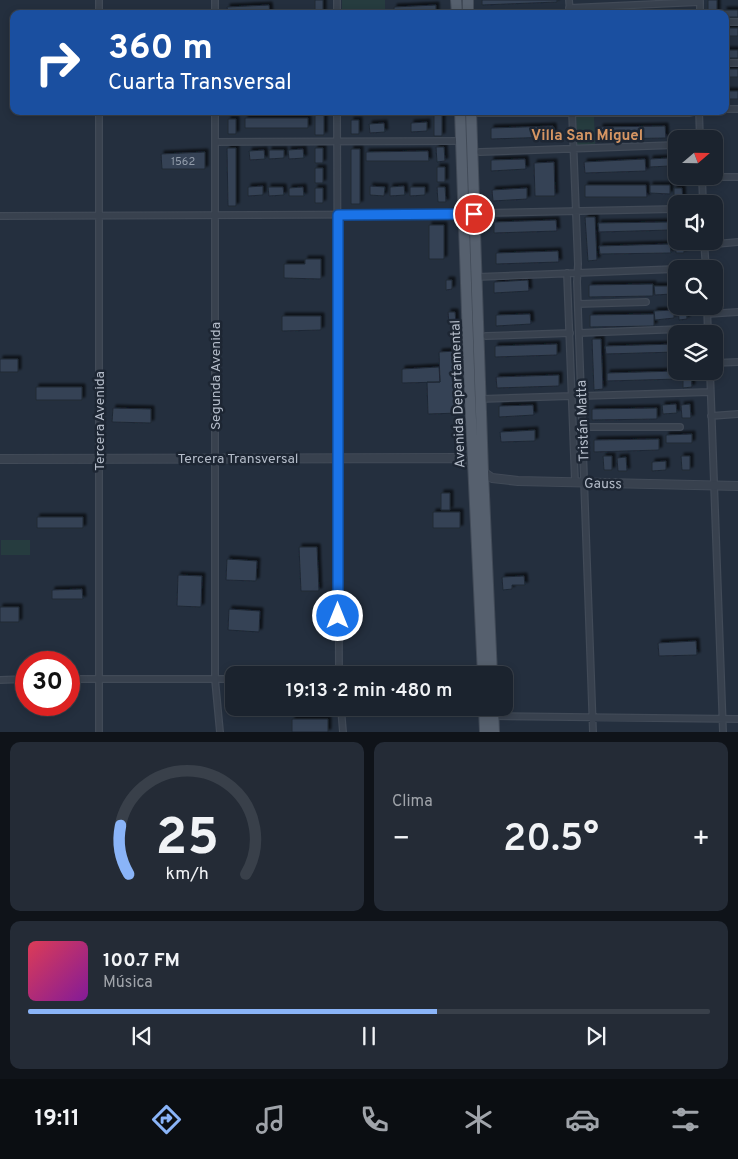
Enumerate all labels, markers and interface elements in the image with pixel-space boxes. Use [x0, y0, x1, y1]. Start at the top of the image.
text: 360 m [108, 27, 213, 71]
icon: right [25, 30, 90, 95]
text: Cuarta Transversal [108, 70, 292, 97]
district label: Villa San Miguel [531, 127, 643, 146]
north arrow [668, 130, 722, 185]
map controls [668, 130, 723, 380]
house number: 1562 [171, 155, 195, 169]
pin [453, 193, 495, 235]
button: sound [668, 195, 723, 250]
icon: arrive [460, 200, 488, 228]
button: search [668, 260, 723, 315]
street label: Avenida Departamental [447, 320, 470, 468]
street label: Segunda Avenida [208, 322, 225, 430]
button: layers [668, 325, 723, 380]
street label: Tercera Avenida [92, 371, 109, 471]
street label: Tristán Matta [574, 380, 593, 462]
street label: Tercera Transversal [177, 451, 299, 468]
street label: Gauss [584, 476, 622, 493]
position arrow [311, 589, 363, 641]
speed limit sign: 30 [15, 651, 80, 716]
text: 19:13 · 2 min · 480 m [285, 679, 453, 703]
text: Clima [392, 792, 433, 812]
text: 25 [155, 807, 219, 873]
text: 20.5° [503, 816, 599, 865]
text: − [392, 822, 410, 858]
text: + [692, 822, 710, 858]
text: km/h [165, 863, 209, 886]
text: 100.7 FM [103, 949, 180, 973]
text: Música [103, 973, 153, 993]
icon: previous [128, 1022, 156, 1050]
icon: pause [355, 1022, 383, 1050]
icon: next [582, 1022, 610, 1050]
icon: directions [149, 1102, 184, 1137]
icon: music [253, 1102, 288, 1137]
icon: phone [357, 1102, 392, 1137]
icon: climate [461, 1102, 496, 1137]
icon: car [565, 1102, 600, 1137]
icon: filters [668, 1102, 703, 1137]
text: 19:11 [34, 1106, 80, 1133]

